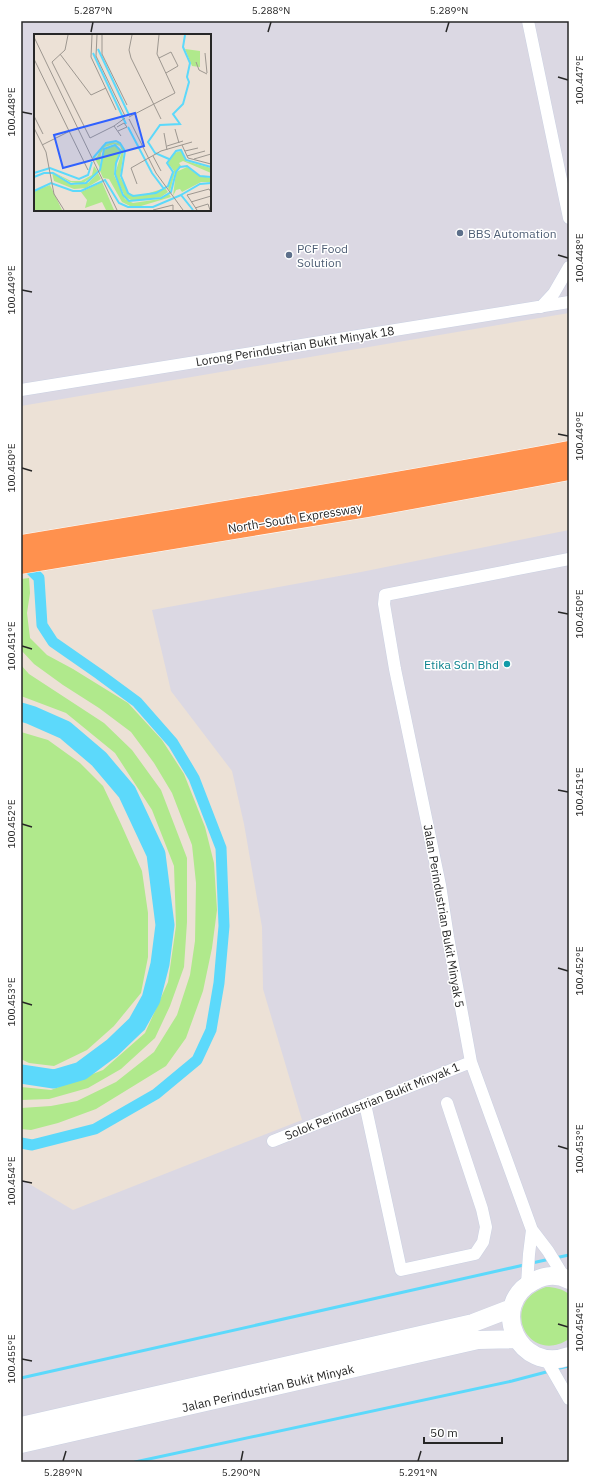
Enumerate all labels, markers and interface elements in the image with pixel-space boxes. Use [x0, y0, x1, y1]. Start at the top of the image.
text: 5.287°N [74, 4, 112, 17]
text: 5.288°N [252, 4, 290, 17]
text: 5.289°N [430, 4, 468, 17]
inset map [34, 34, 211, 211]
text: 100.447°E [573, 55, 586, 105]
text: 100.448°E [5, 87, 18, 137]
place label: BBS Automation [468, 226, 557, 241]
marker: BBS Automation [455, 228, 465, 238]
text: 100.448°E [573, 233, 586, 283]
place label: PCF Food Solution [297, 241, 348, 270]
marker: PCF Food Solution [284, 250, 294, 260]
text: 100.449°E [5, 265, 18, 315]
street label: Lorong Perindustrian Bukit Minyak 18 [195, 323, 395, 369]
text: 100.449°E [573, 411, 586, 461]
text: 100.450°E [5, 443, 18, 493]
street label: North–South Expressway [227, 500, 363, 536]
text: 100.450°E [573, 589, 586, 639]
text: 100.451°E [5, 621, 18, 671]
place label: Etika Sdn Bhd [424, 657, 499, 672]
marker: Etika Sdn Bhd [502, 659, 512, 669]
text: 100.451°E [573, 767, 586, 817]
text: 100.452°E [5, 799, 18, 849]
street label: Jalan Perindustrian Bukit Minyak 5 [420, 823, 468, 1009]
text: 100.452°E [573, 946, 586, 996]
text: 100.453°E [5, 977, 18, 1027]
street label: Solok Perindustrian Bukit Minyak 1 [283, 1059, 461, 1143]
text: 100.453°E [573, 1124, 586, 1174]
text: 100.454°E [5, 1156, 18, 1206]
text: 100.454°E [573, 1302, 586, 1352]
text: 100.455°E [5, 1334, 18, 1384]
street label: Jalan Perindustrian Bukit Minyak [181, 1361, 356, 1415]
scale bar [424, 1419, 502, 1445]
text: 50 m [430, 1425, 458, 1440]
text: 5.289°N [44, 1466, 82, 1479]
text: 5.290°N [222, 1466, 260, 1479]
text: 5.291°N [399, 1466, 437, 1479]

